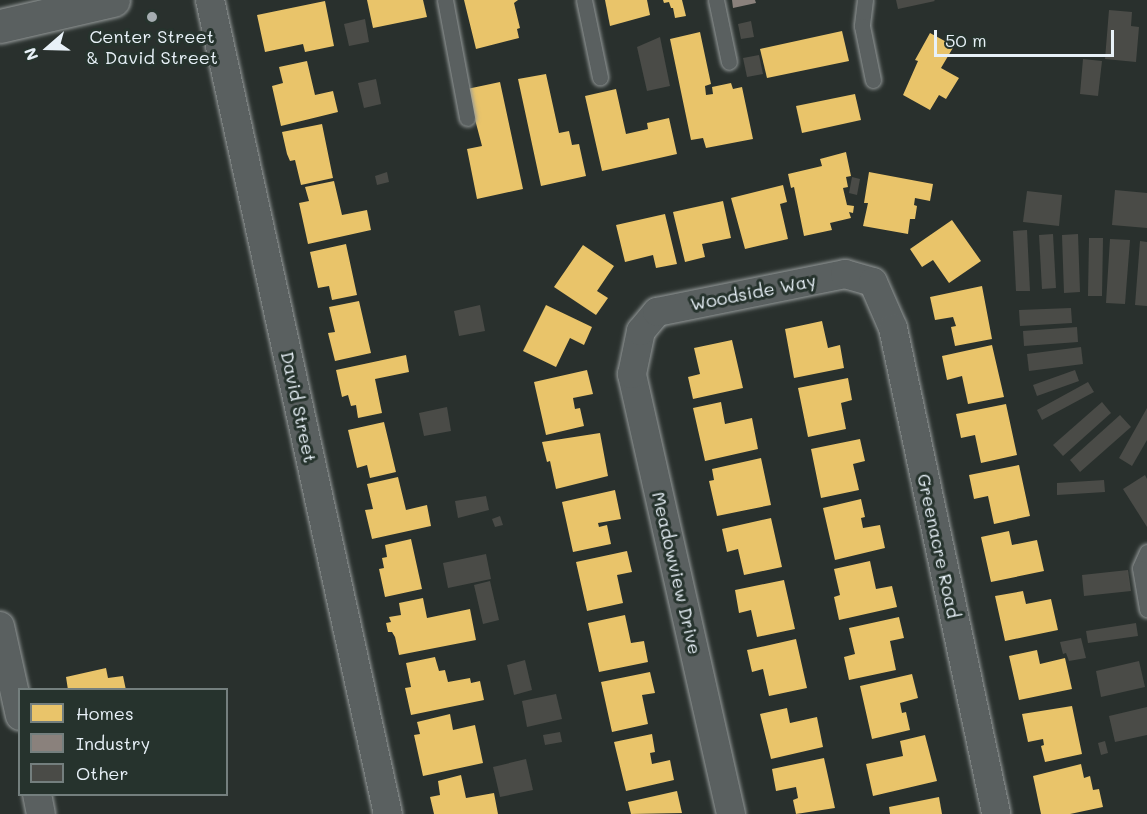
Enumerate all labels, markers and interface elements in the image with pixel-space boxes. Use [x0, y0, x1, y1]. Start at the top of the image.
marker: Center Street & David Street [145, 10, 159, 24]
north arrow [18, 18, 78, 78]
scale bar [937, 18, 1117, 56]
place label: Center Street & David Street [86, 26, 218, 68]
text: 50 m [945, 28, 987, 52]
text: N [19, 45, 43, 64]
street label: Woodside Way [688, 269, 818, 315]
street label: David Street [277, 349, 321, 465]
street label: Greenacre Road [913, 472, 965, 620]
street label: Meadowview Drive [648, 490, 706, 656]
legend [18, 688, 228, 796]
text: Homes [76, 701, 134, 725]
text: Industry [76, 731, 150, 755]
text: Other [76, 761, 129, 785]

